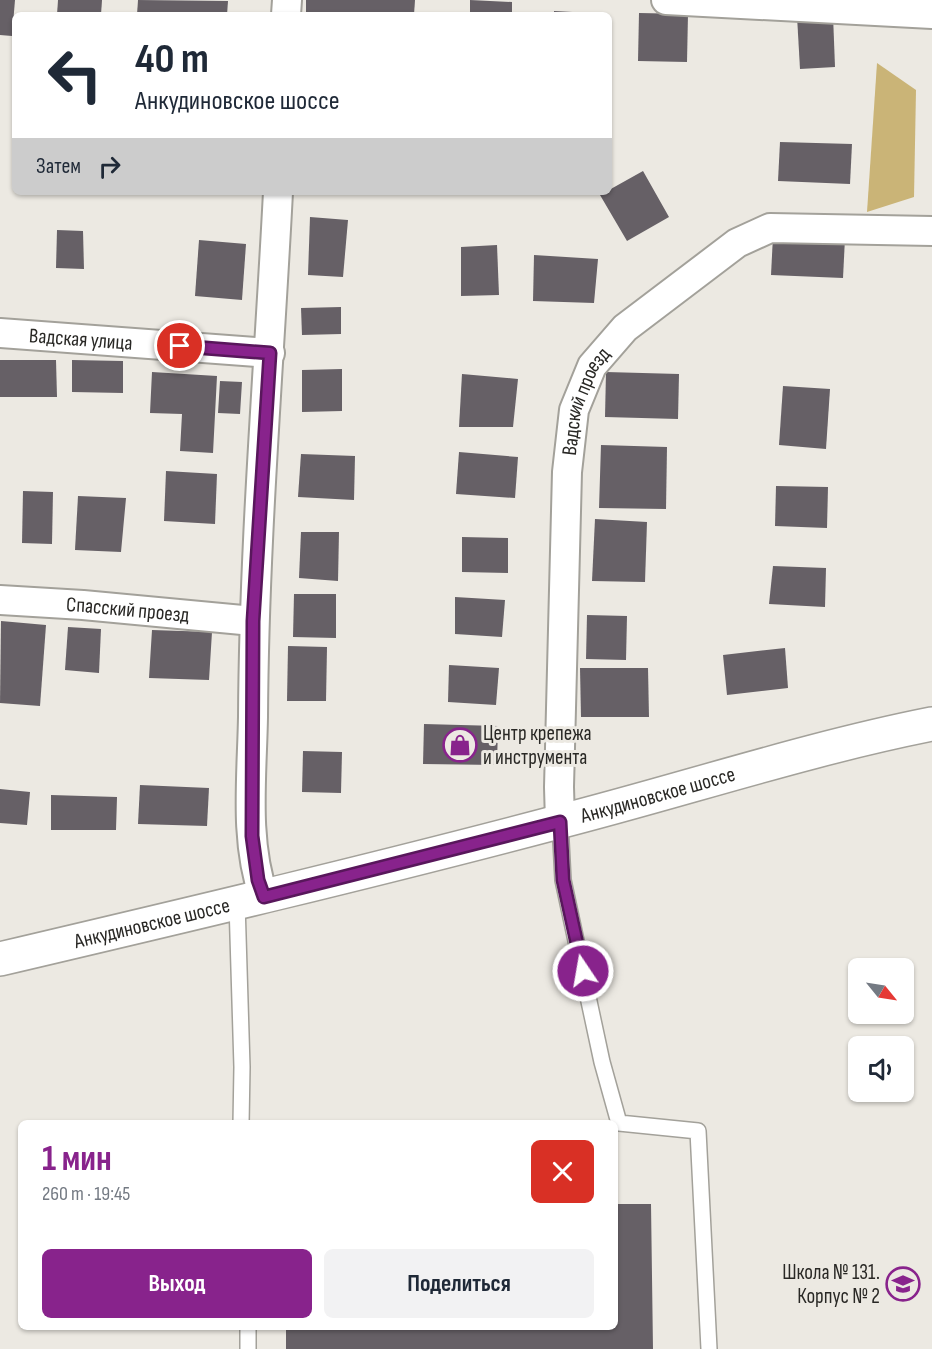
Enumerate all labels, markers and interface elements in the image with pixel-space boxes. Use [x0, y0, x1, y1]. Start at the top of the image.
text: 40 m [135, 34, 209, 85]
icon: left [36, 36, 114, 114]
text: Анкудиновское шоссе [135, 85, 340, 117]
icon: right [93, 150, 126, 183]
text: Затем [36, 153, 81, 180]
pin [154, 320, 205, 371]
street label: Вадская улица [28, 323, 133, 355]
icon: arrive [163, 329, 196, 362]
street label: Вадский проезд [556, 342, 615, 457]
street label: Спасский проезд [66, 592, 190, 627]
place label: Центр крепежа и инструмента [483, 721, 592, 770]
shop icon: Центр крепежа и инструмента [442, 727, 478, 763]
street label: Анкудиновское шоссе [577, 761, 738, 828]
street label: Анкудиновское шоссе [71, 892, 232, 954]
position arrow [551, 939, 615, 1003]
north arrow [848, 958, 914, 1024]
map controls [848, 958, 914, 1102]
button: sound [848, 1036, 914, 1102]
text: 1 мин [42, 1138, 112, 1181]
button: close [531, 1140, 594, 1203]
text: 260 m · 19:45 [42, 1182, 130, 1206]
button: Выход [42, 1249, 312, 1318]
button: Поделиться [324, 1249, 594, 1318]
place label: Школа № 131. Корпус № 2 [782, 1260, 880, 1309]
school or university icon: Школа № 131. Корпус № 2 [885, 1266, 921, 1302]

